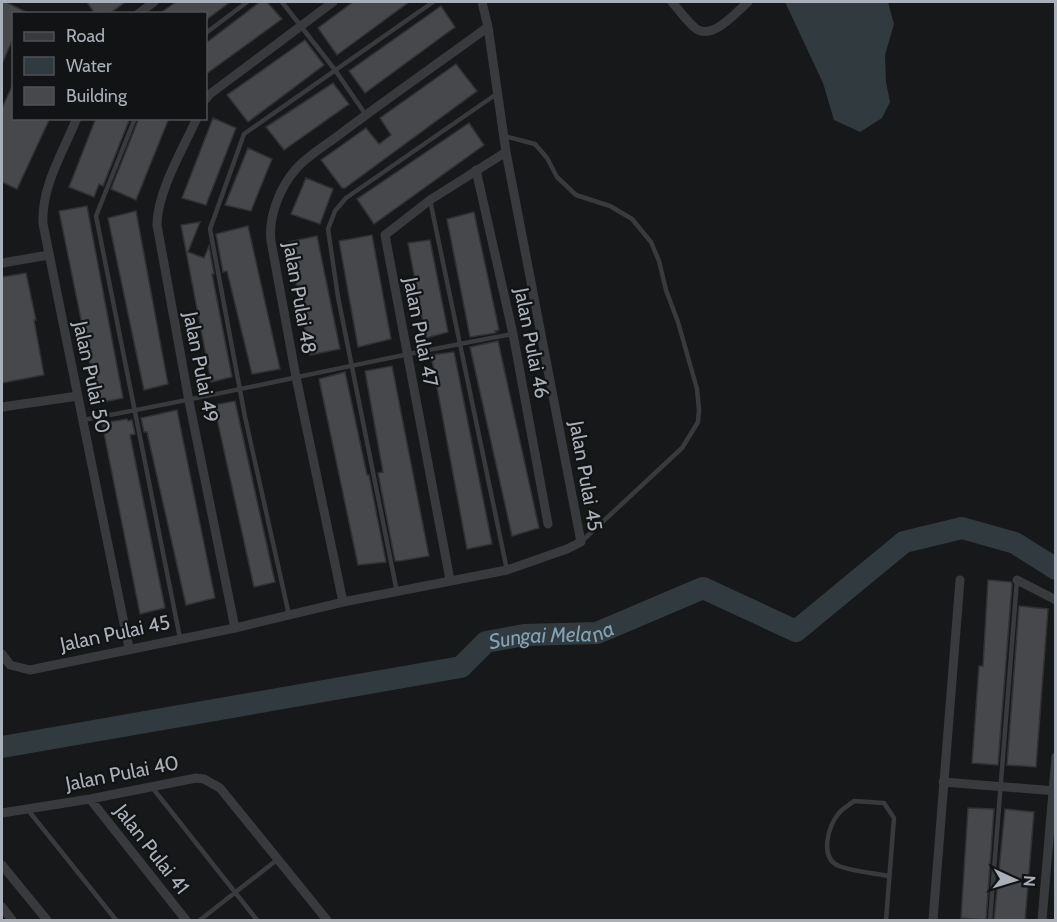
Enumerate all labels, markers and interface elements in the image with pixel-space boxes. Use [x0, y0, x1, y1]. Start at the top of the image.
legend [12, 12, 207, 120]
text: Road [66, 25, 105, 47]
text: Water [66, 55, 112, 77]
text: Building [66, 85, 128, 107]
street label: Jalan Pulai 48 [278, 239, 322, 356]
street label: Jalan Pulai 47 [398, 274, 443, 389]
street label: Jalan Pulai 46 [509, 285, 554, 400]
street label: Jalan Pulai 49 [178, 309, 223, 424]
street label: Jalan Pulai 50 [68, 318, 116, 435]
street label: Jalan Pulai 45 [564, 418, 608, 533]
street label: Jalan Pulai 45 [57, 610, 172, 657]
water label: Sungai Melana [487, 615, 617, 654]
street label: Jalan Pulai 40 [62, 750, 181, 796]
street label: Jalan Pulai 41 [109, 798, 195, 899]
north arrow [985, 850, 1045, 910]
text: N [1020, 875, 1039, 887]

